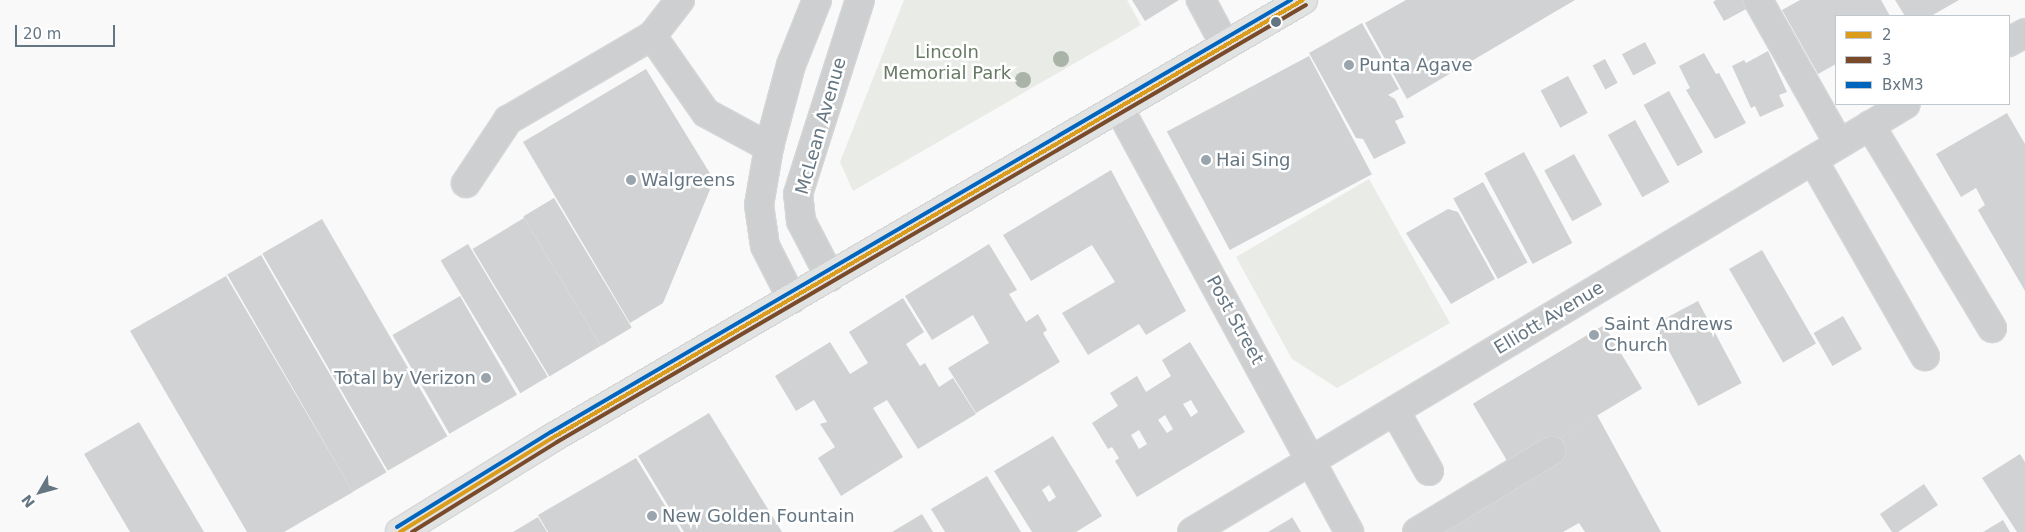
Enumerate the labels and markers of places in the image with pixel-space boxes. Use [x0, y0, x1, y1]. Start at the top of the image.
unlabelled marker [1271, 17, 1281, 27]
place label: Punta Agave [1359, 54, 1473, 76]
marker: Punta Agave [1343, 59, 1355, 71]
place label: Hai Sing [1216, 149, 1291, 171]
marker: Hai Sing [1200, 154, 1212, 166]
place label: Walgreens [641, 169, 735, 191]
marker: Walgreens [625, 174, 637, 186]
place label: Saint Andrews Church [1604, 314, 1733, 356]
marker: Saint Andrews Church [1588, 329, 1600, 341]
place label: Total by Verizon [334, 367, 476, 389]
marker: Total by Verizon [480, 372, 492, 384]
place label: New Golden Fountain [662, 505, 855, 527]
marker: New Golden Fountain [646, 510, 658, 522]

